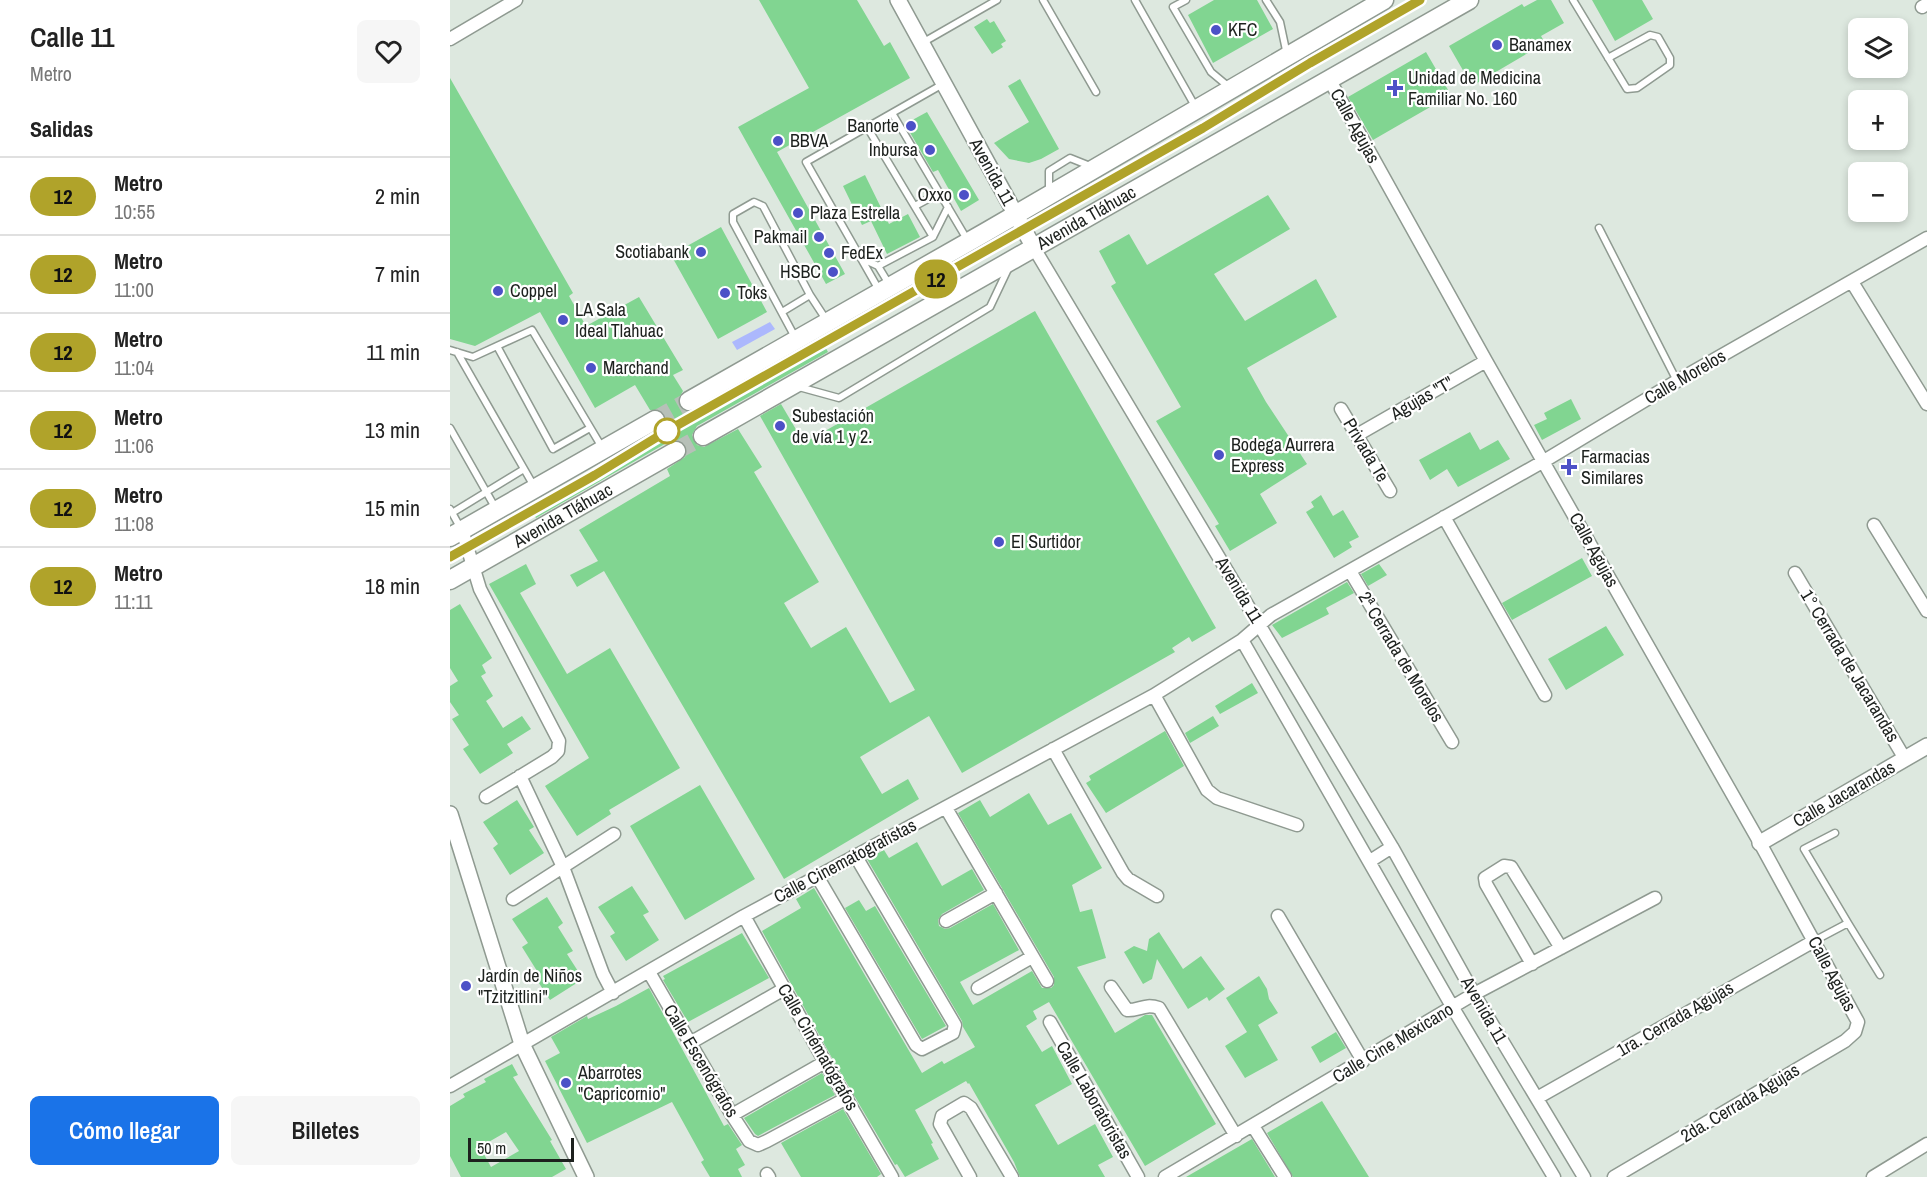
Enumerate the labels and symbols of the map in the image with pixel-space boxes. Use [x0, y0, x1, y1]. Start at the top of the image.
place label: KFC [1228, 17, 1258, 42]
marker: KFC [1209, 23, 1223, 37]
place label: Banamex [1509, 32, 1572, 57]
marker: Banamex [1490, 38, 1504, 52]
place label: Unidad de Medicina Familiar No. 160 [1408, 65, 1541, 111]
marker: Unidad de Medicina Familiar No. 160 [1386, 79, 1404, 97]
street label: Calle Agujas [1325, 84, 1386, 168]
place label: Banorte [847, 113, 899, 138]
marker: Banorte [904, 119, 918, 133]
place label: BBVA [790, 128, 828, 153]
street label: Avenida 11 [963, 133, 1022, 211]
marker: BBVA [771, 134, 785, 148]
place label: Inbursa [869, 137, 918, 162]
marker: Inbursa [923, 143, 937, 157]
street label: Avenida Tláhuac [1031, 179, 1140, 256]
place label: Oxxo [918, 182, 952, 207]
marker: Oxxo [957, 188, 971, 202]
place label: Plaza Estrella [810, 200, 900, 225]
marker: Plaza Estrella [791, 206, 805, 220]
place label: Pakmail [754, 224, 807, 249]
marker: Pakmail [812, 230, 826, 244]
place label: Scotiabank [615, 239, 690, 264]
place label: FedEx [841, 240, 884, 265]
marker: Scotiabank [694, 245, 708, 259]
marker: FedEx [822, 246, 836, 260]
place label: HSBC [780, 259, 821, 284]
line badge: 12 [909, 260, 963, 298]
marker: HSBC [826, 265, 840, 279]
place label: Coppel [510, 278, 557, 303]
place label: Toks [737, 280, 767, 305]
marker: Coppel [491, 284, 505, 298]
marker: Toks [718, 286, 732, 300]
place label: LA Sala Ideal Tlahuac [575, 297, 663, 343]
marker: LA Sala Ideal Tlahuac [556, 313, 570, 327]
street label: Calle Morelos [1639, 343, 1730, 410]
place label: Marchand [603, 355, 669, 380]
marker: Marchand [584, 361, 598, 375]
street label: Agujas "T" [1385, 370, 1458, 426]
place label: Subestación de vía 1 y 2. [792, 403, 874, 449]
street label: Privada Te [1338, 413, 1395, 486]
unlabelled marker [654, 418, 680, 444]
marker: Subestación de vía 1 y 2. [773, 419, 787, 433]
place label: Bodega Aurrera Express [1231, 432, 1334, 478]
place label: Farmacias Similares [1581, 444, 1650, 490]
marker: Bodega Aurrera Express [1212, 448, 1226, 462]
marker: Farmacias Similares [1562, 460, 1576, 474]
street label: Avenida Tláhuac [508, 477, 617, 554]
street label: Calle Agujas [1564, 508, 1625, 592]
place label: El Surtidor [1011, 529, 1081, 554]
marker: El Surtidor [992, 535, 1006, 549]
street label: Avenida 11 [1209, 551, 1269, 628]
street label: 1° Cerrada de Jacarandas [1795, 585, 1906, 747]
street label: 2ª Cerrada de Morelos [1353, 587, 1450, 727]
street label: Calle Jacarandas [1788, 754, 1899, 833]
street label: Calle Cinematografistas [769, 812, 921, 909]
street label: Calle Agujas [1802, 932, 1863, 1016]
place label: Jardín de Niños "Tzitzitlini" [478, 963, 582, 1009]
street label: Avenida 11 [1455, 971, 1514, 1048]
street label: 1ra. Cerrada Agujas [1612, 975, 1738, 1062]
marker: Jardín de Niños "Tzitzitlini" [459, 979, 473, 993]
street label: Calle Cinématógrafos [772, 979, 865, 1115]
street label: Calle Cine Mexicano [1328, 997, 1458, 1089]
street label: Calle Escenógrafos [658, 999, 745, 1122]
street label: Calle Laboratoristas [1051, 1036, 1138, 1163]
street label: 2da. Cerrada Agujas [1676, 1057, 1804, 1148]
place label: Abarrotes "Capricornio" [577, 1060, 666, 1106]
marker: Abarrotes "Capricornio" [559, 1076, 573, 1090]
scale bar [468, 1135, 574, 1162]

